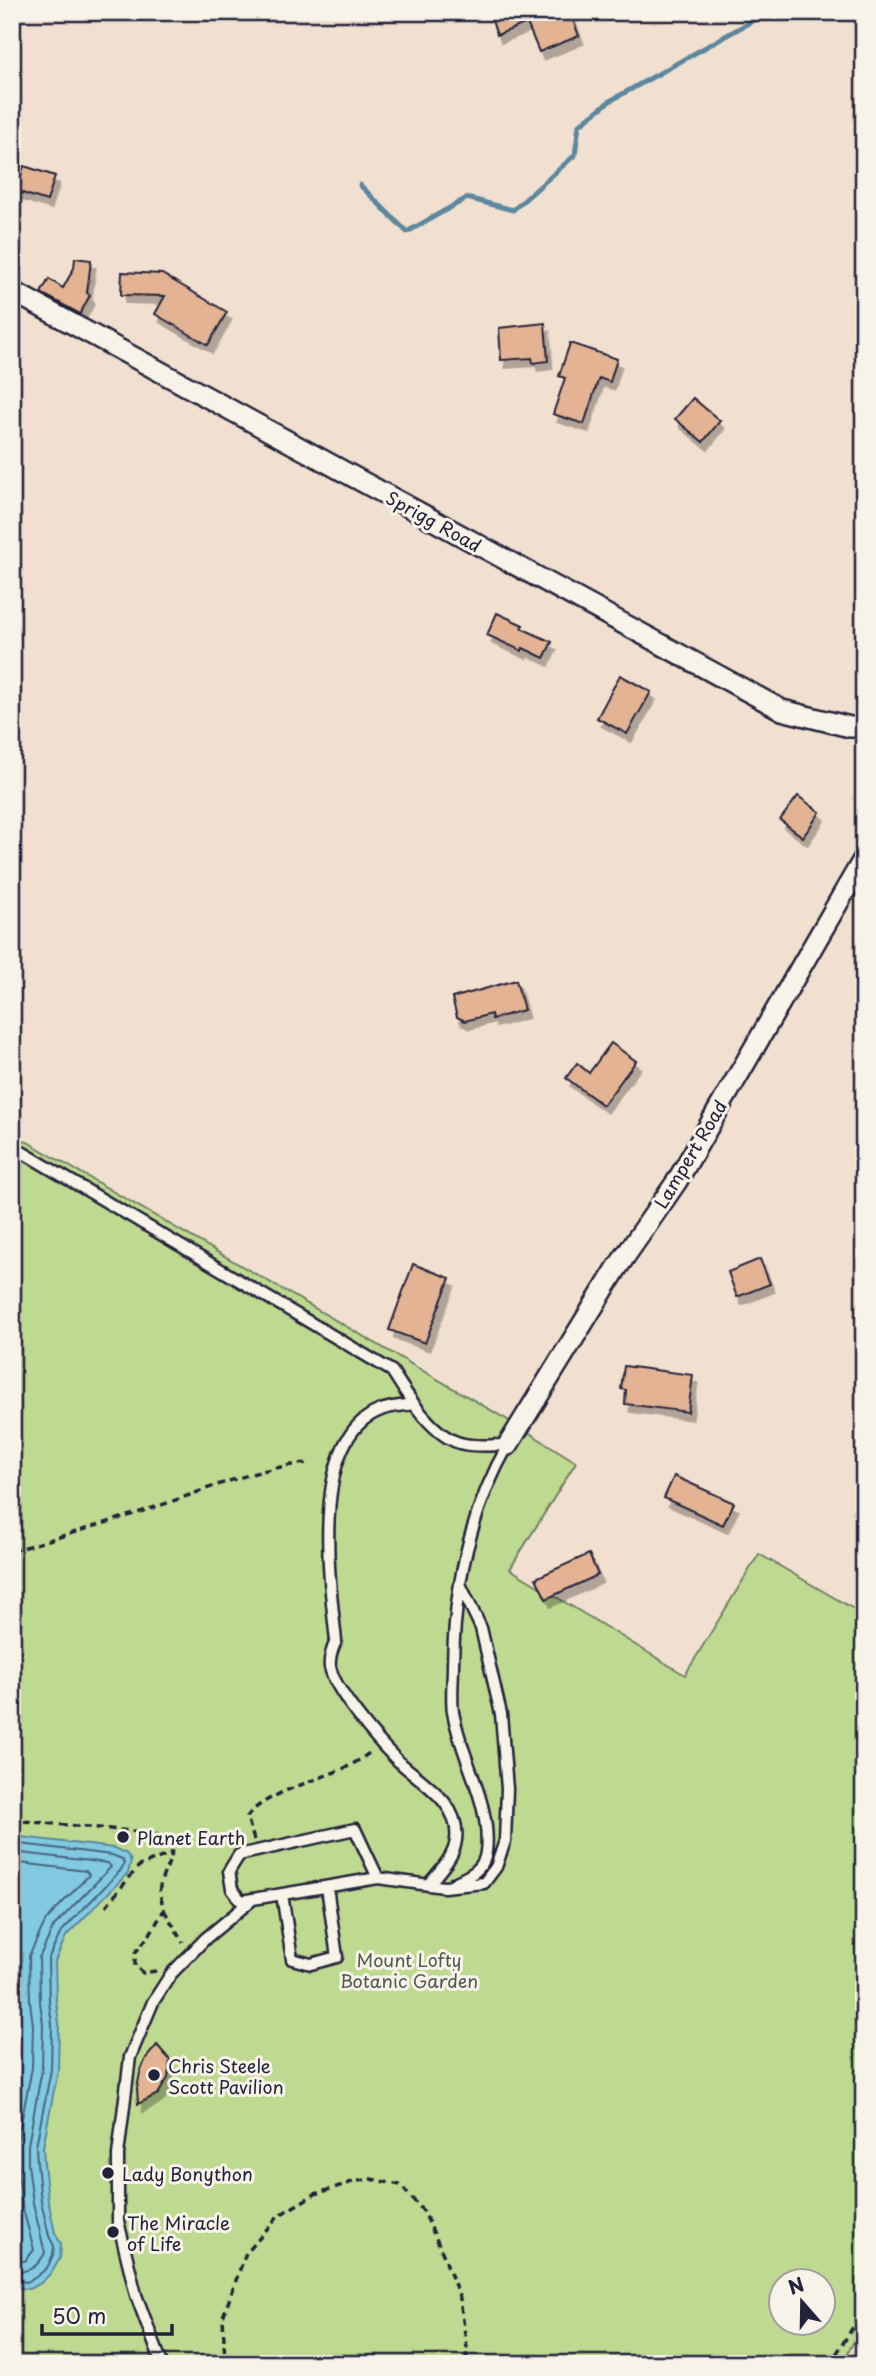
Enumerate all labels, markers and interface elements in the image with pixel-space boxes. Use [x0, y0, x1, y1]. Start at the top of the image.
street label: Sprigg Road [381, 484, 487, 558]
street label: Lampert Road [647, 1095, 733, 1213]
place label: Planet Earth [137, 1824, 245, 1851]
marker: Planet Earth [115, 1829, 131, 1845]
park label: Mount Lofty Botanic Garden [340, 1946, 478, 1994]
place label: Chris Steele Scott Pavilion [168, 2052, 284, 2100]
marker: Chris Steele Scott Pavilion [146, 2067, 162, 2083]
place label: Lady Bonython [122, 2160, 253, 2187]
marker: Lady Bonython [100, 2165, 116, 2181]
place label: The Miracle of Life [127, 2209, 230, 2257]
marker: The Miracle of Life [105, 2224, 121, 2240]
north arrow [768, 2268, 838, 2338]
text: N [784, 2269, 808, 2301]
scale bar [42, 2292, 172, 2336]
text: 50 m [52, 2299, 106, 2331]

